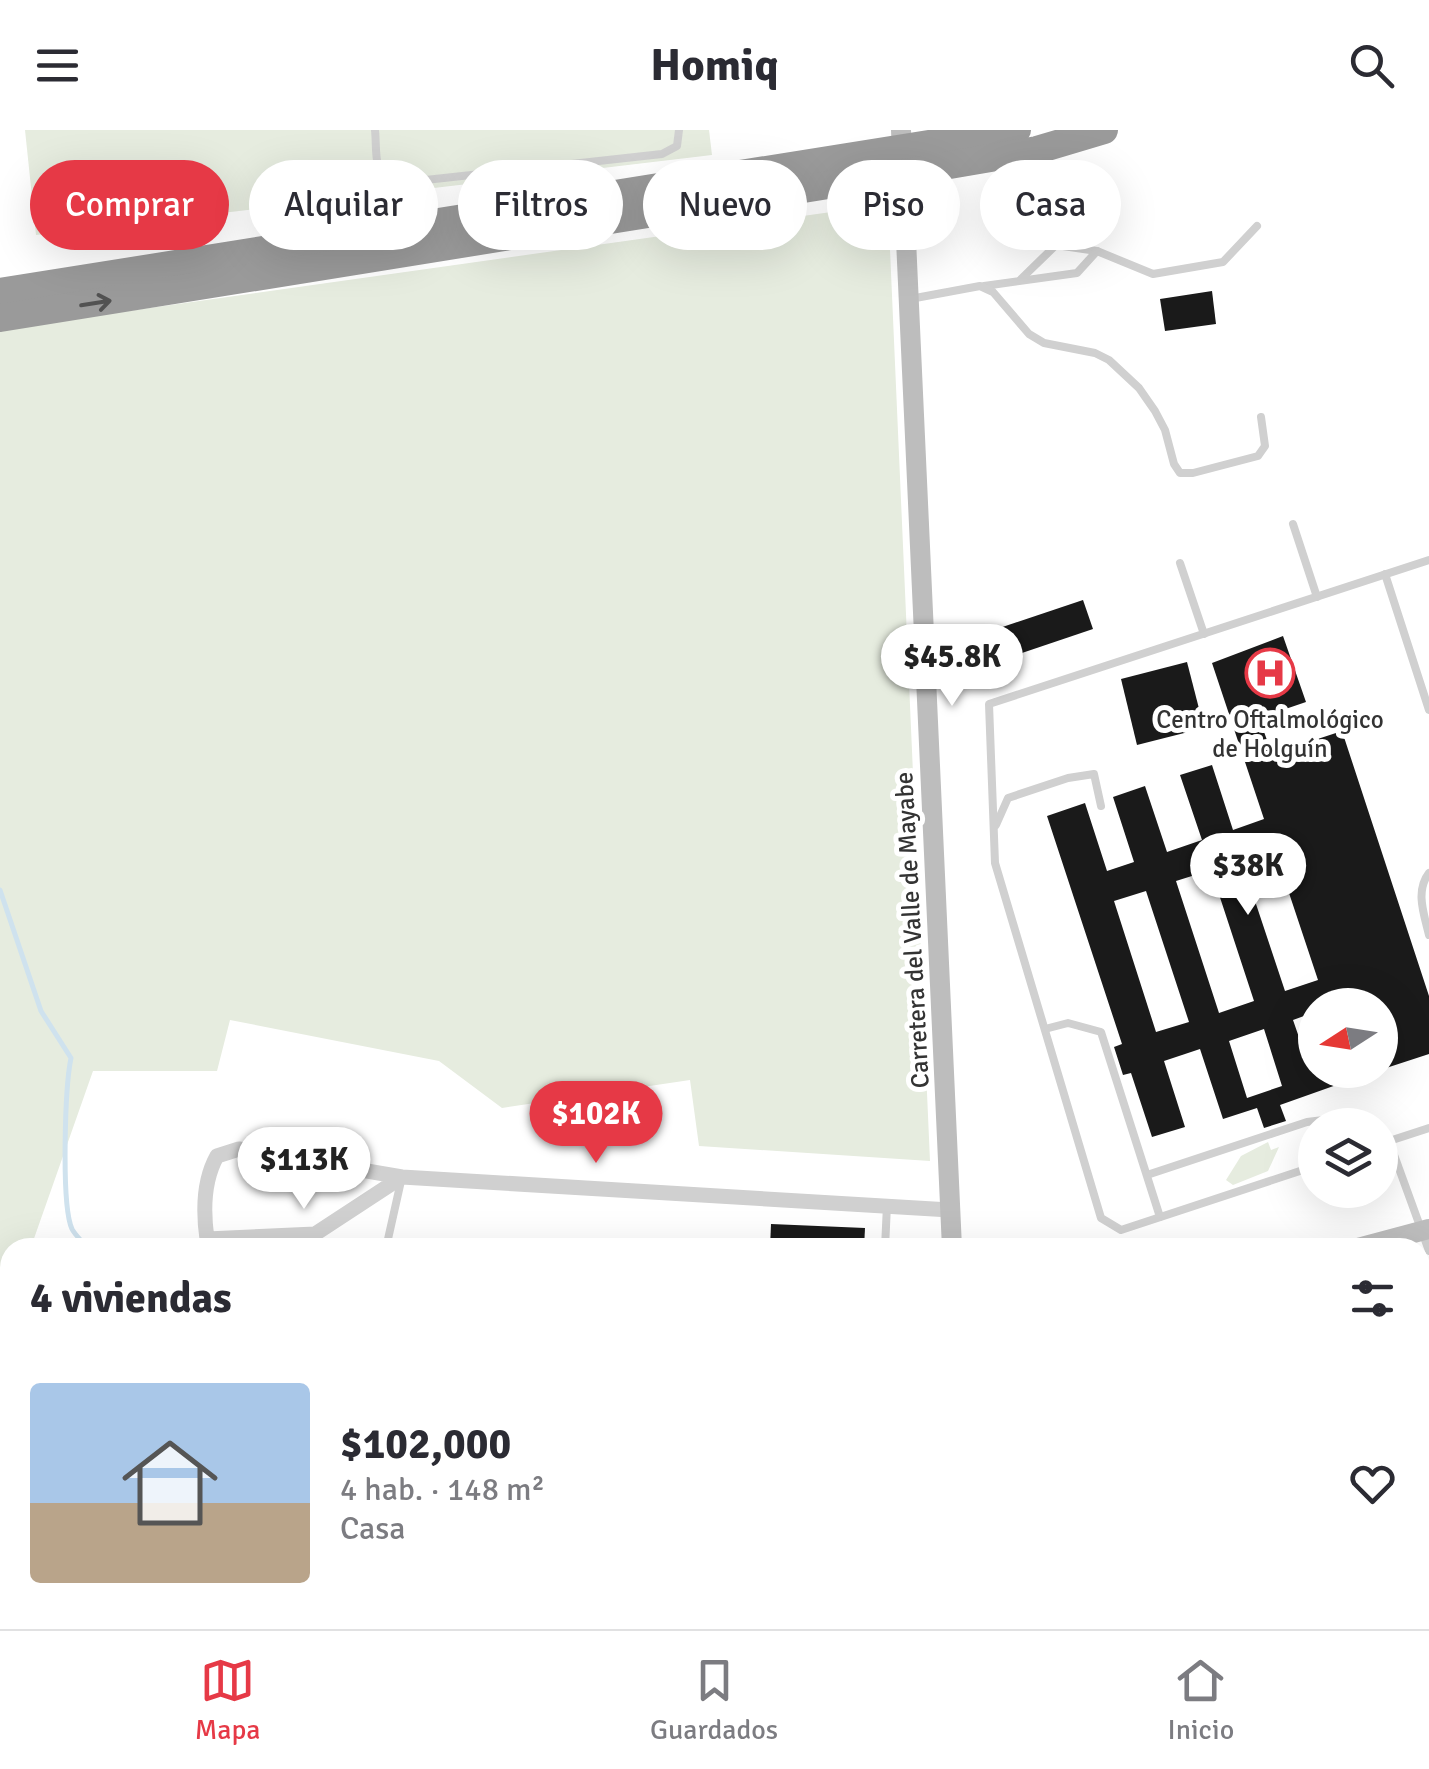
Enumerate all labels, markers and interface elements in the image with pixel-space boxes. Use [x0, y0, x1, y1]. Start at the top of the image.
icon: menu [30, 38, 85, 93]
text: Homiq [650, 38, 779, 93]
icon: search [1344, 38, 1399, 93]
chip: Comprar [30, 160, 229, 250]
chip: Alquilar [249, 160, 438, 250]
chip: Filtros [458, 160, 623, 250]
chip: Nuevo [643, 160, 807, 250]
chip: Piso [827, 160, 960, 250]
chip: Casa [980, 160, 1121, 250]
one-way arrow [80, 293, 112, 311]
pin: $45.8K [871, 624, 1033, 709]
text: $45.8K [903, 637, 1001, 676]
hospital icon: Centro Oftalmológico de Holguín [1244, 647, 1296, 699]
place label: Centro Oftalmológico de Holguín [1156, 704, 1384, 764]
street label: Carretera del Valle de Mayabe [888, 771, 936, 1089]
pin: $38K [1189, 833, 1307, 918]
text: $38K [1212, 846, 1284, 885]
north arrow [1298, 988, 1398, 1088]
map controls [1298, 988, 1398, 1208]
pin: $102K [526, 1081, 666, 1166]
text: $102K [552, 1094, 640, 1133]
button: layers [1298, 1108, 1398, 1208]
pin: $113K [234, 1127, 374, 1212]
text: $113K [260, 1140, 348, 1179]
icon: filters [1345, 1271, 1400, 1326]
text: 4 viviendas [30, 1273, 232, 1324]
text: $102,000 [340, 1419, 511, 1470]
icon: home [110, 1423, 230, 1543]
icon: heart [1345, 1456, 1400, 1511]
text: 4 hab. · 148 m² [340, 1470, 545, 1509]
text: Casa [340, 1509, 406, 1548]
tab: Mapa [195, 1653, 261, 1747]
tab: Guardados [650, 1653, 778, 1747]
tab: Inicio [1168, 1653, 1234, 1747]

